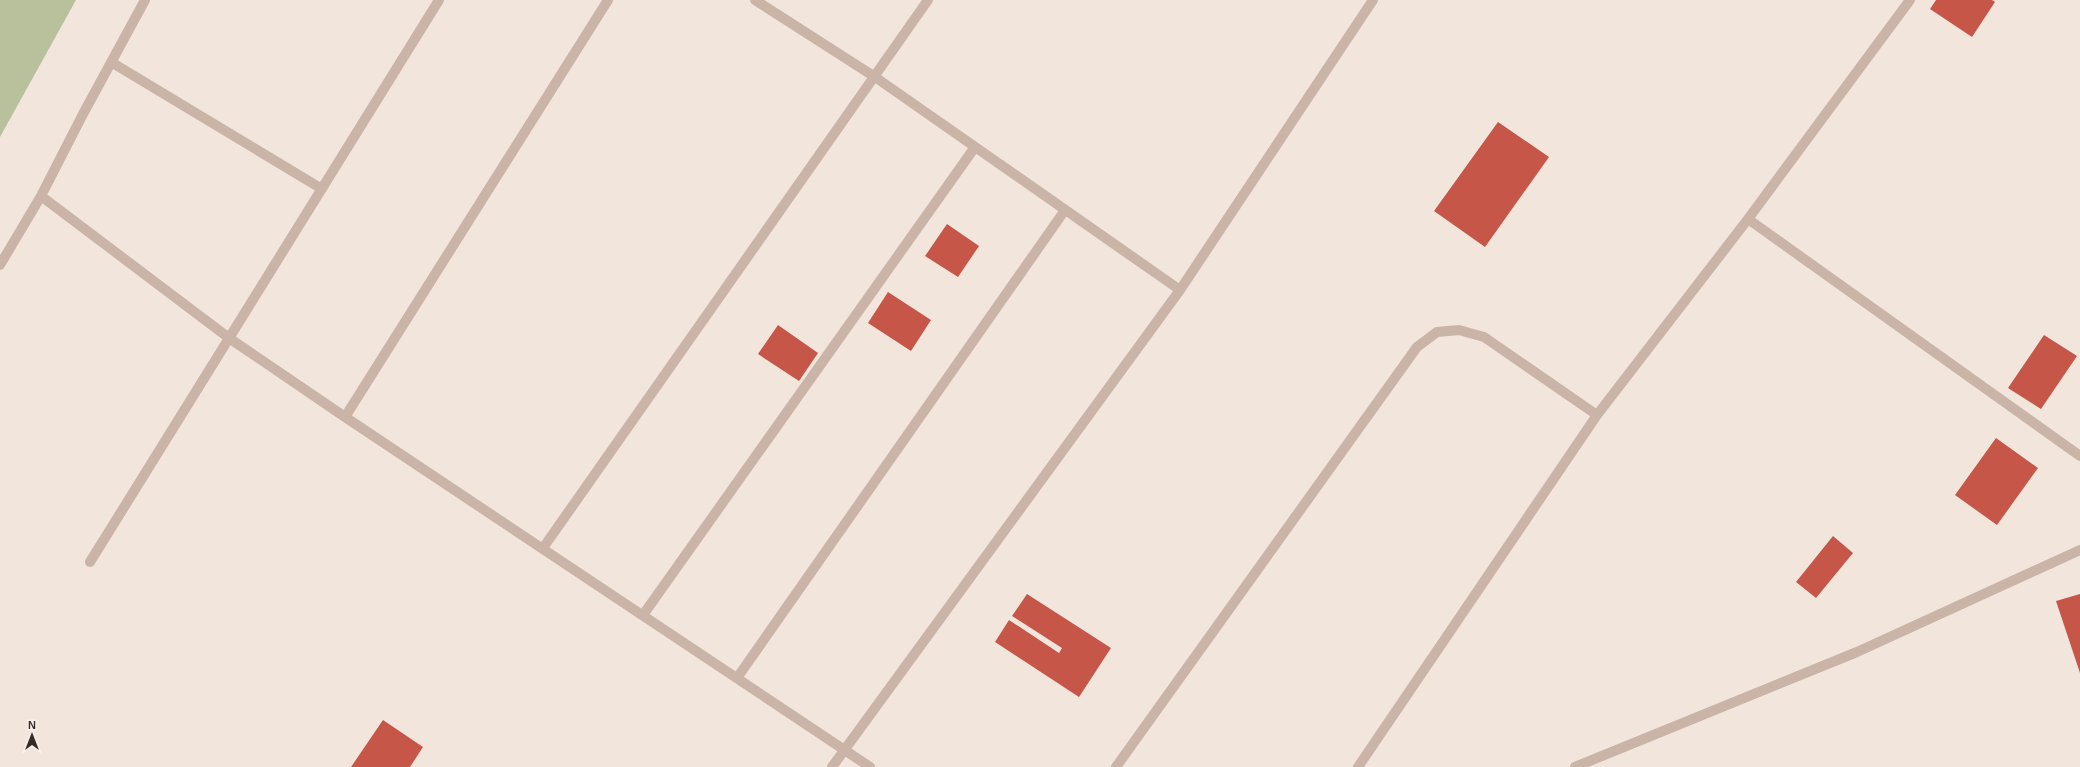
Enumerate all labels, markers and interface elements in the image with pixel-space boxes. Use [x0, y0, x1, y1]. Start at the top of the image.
north arrow [12, 715, 52, 755]
text: N [28, 719, 36, 731]

